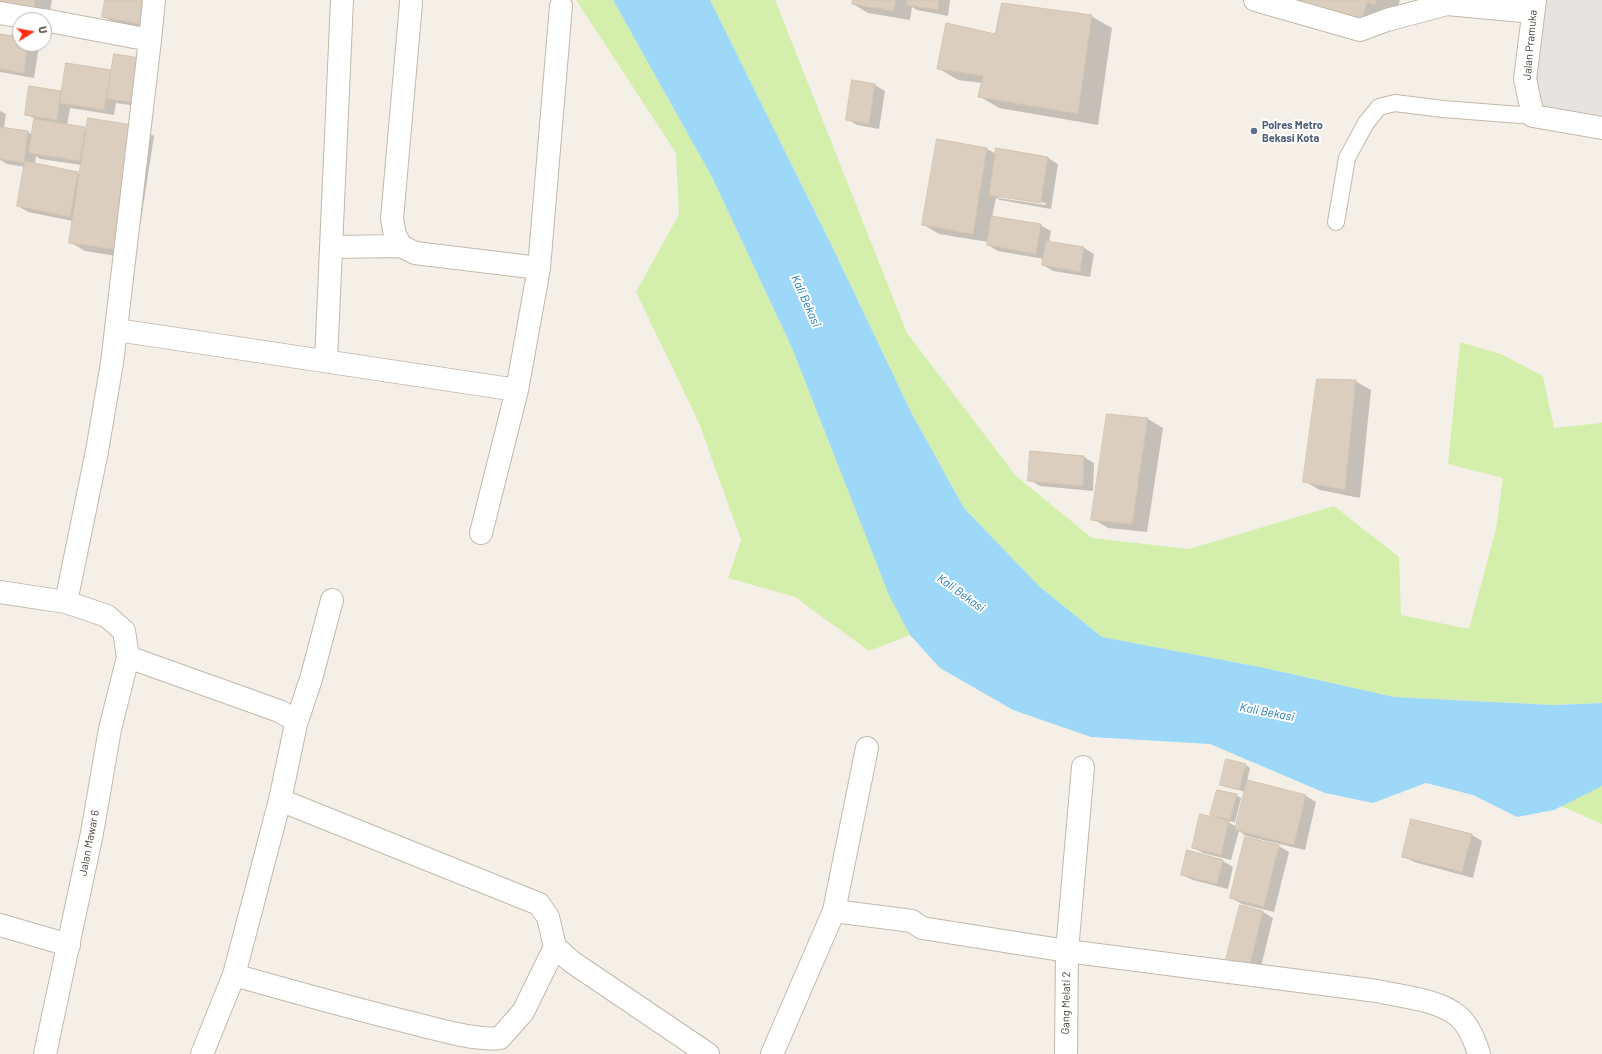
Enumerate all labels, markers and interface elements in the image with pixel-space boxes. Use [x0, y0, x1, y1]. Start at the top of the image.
street label: Jalan Pramuka [1520, 9, 1540, 81]
north arrow [12, 12, 52, 52]
text: U [36, 25, 50, 34]
place label: Polres Metro Bekasi Kota [1262, 118, 1323, 144]
marker: Polres Metro Bekasi Kota [1249, 126, 1259, 136]
water label: Kali Bekasi [788, 273, 824, 329]
water label: Kali Bekasi [934, 571, 988, 615]
water label: Kali Bekasi [1238, 700, 1296, 724]
street label: Jalan Mawar 6 [76, 809, 102, 877]
street label: Gang Melati 2 [1059, 971, 1073, 1035]

